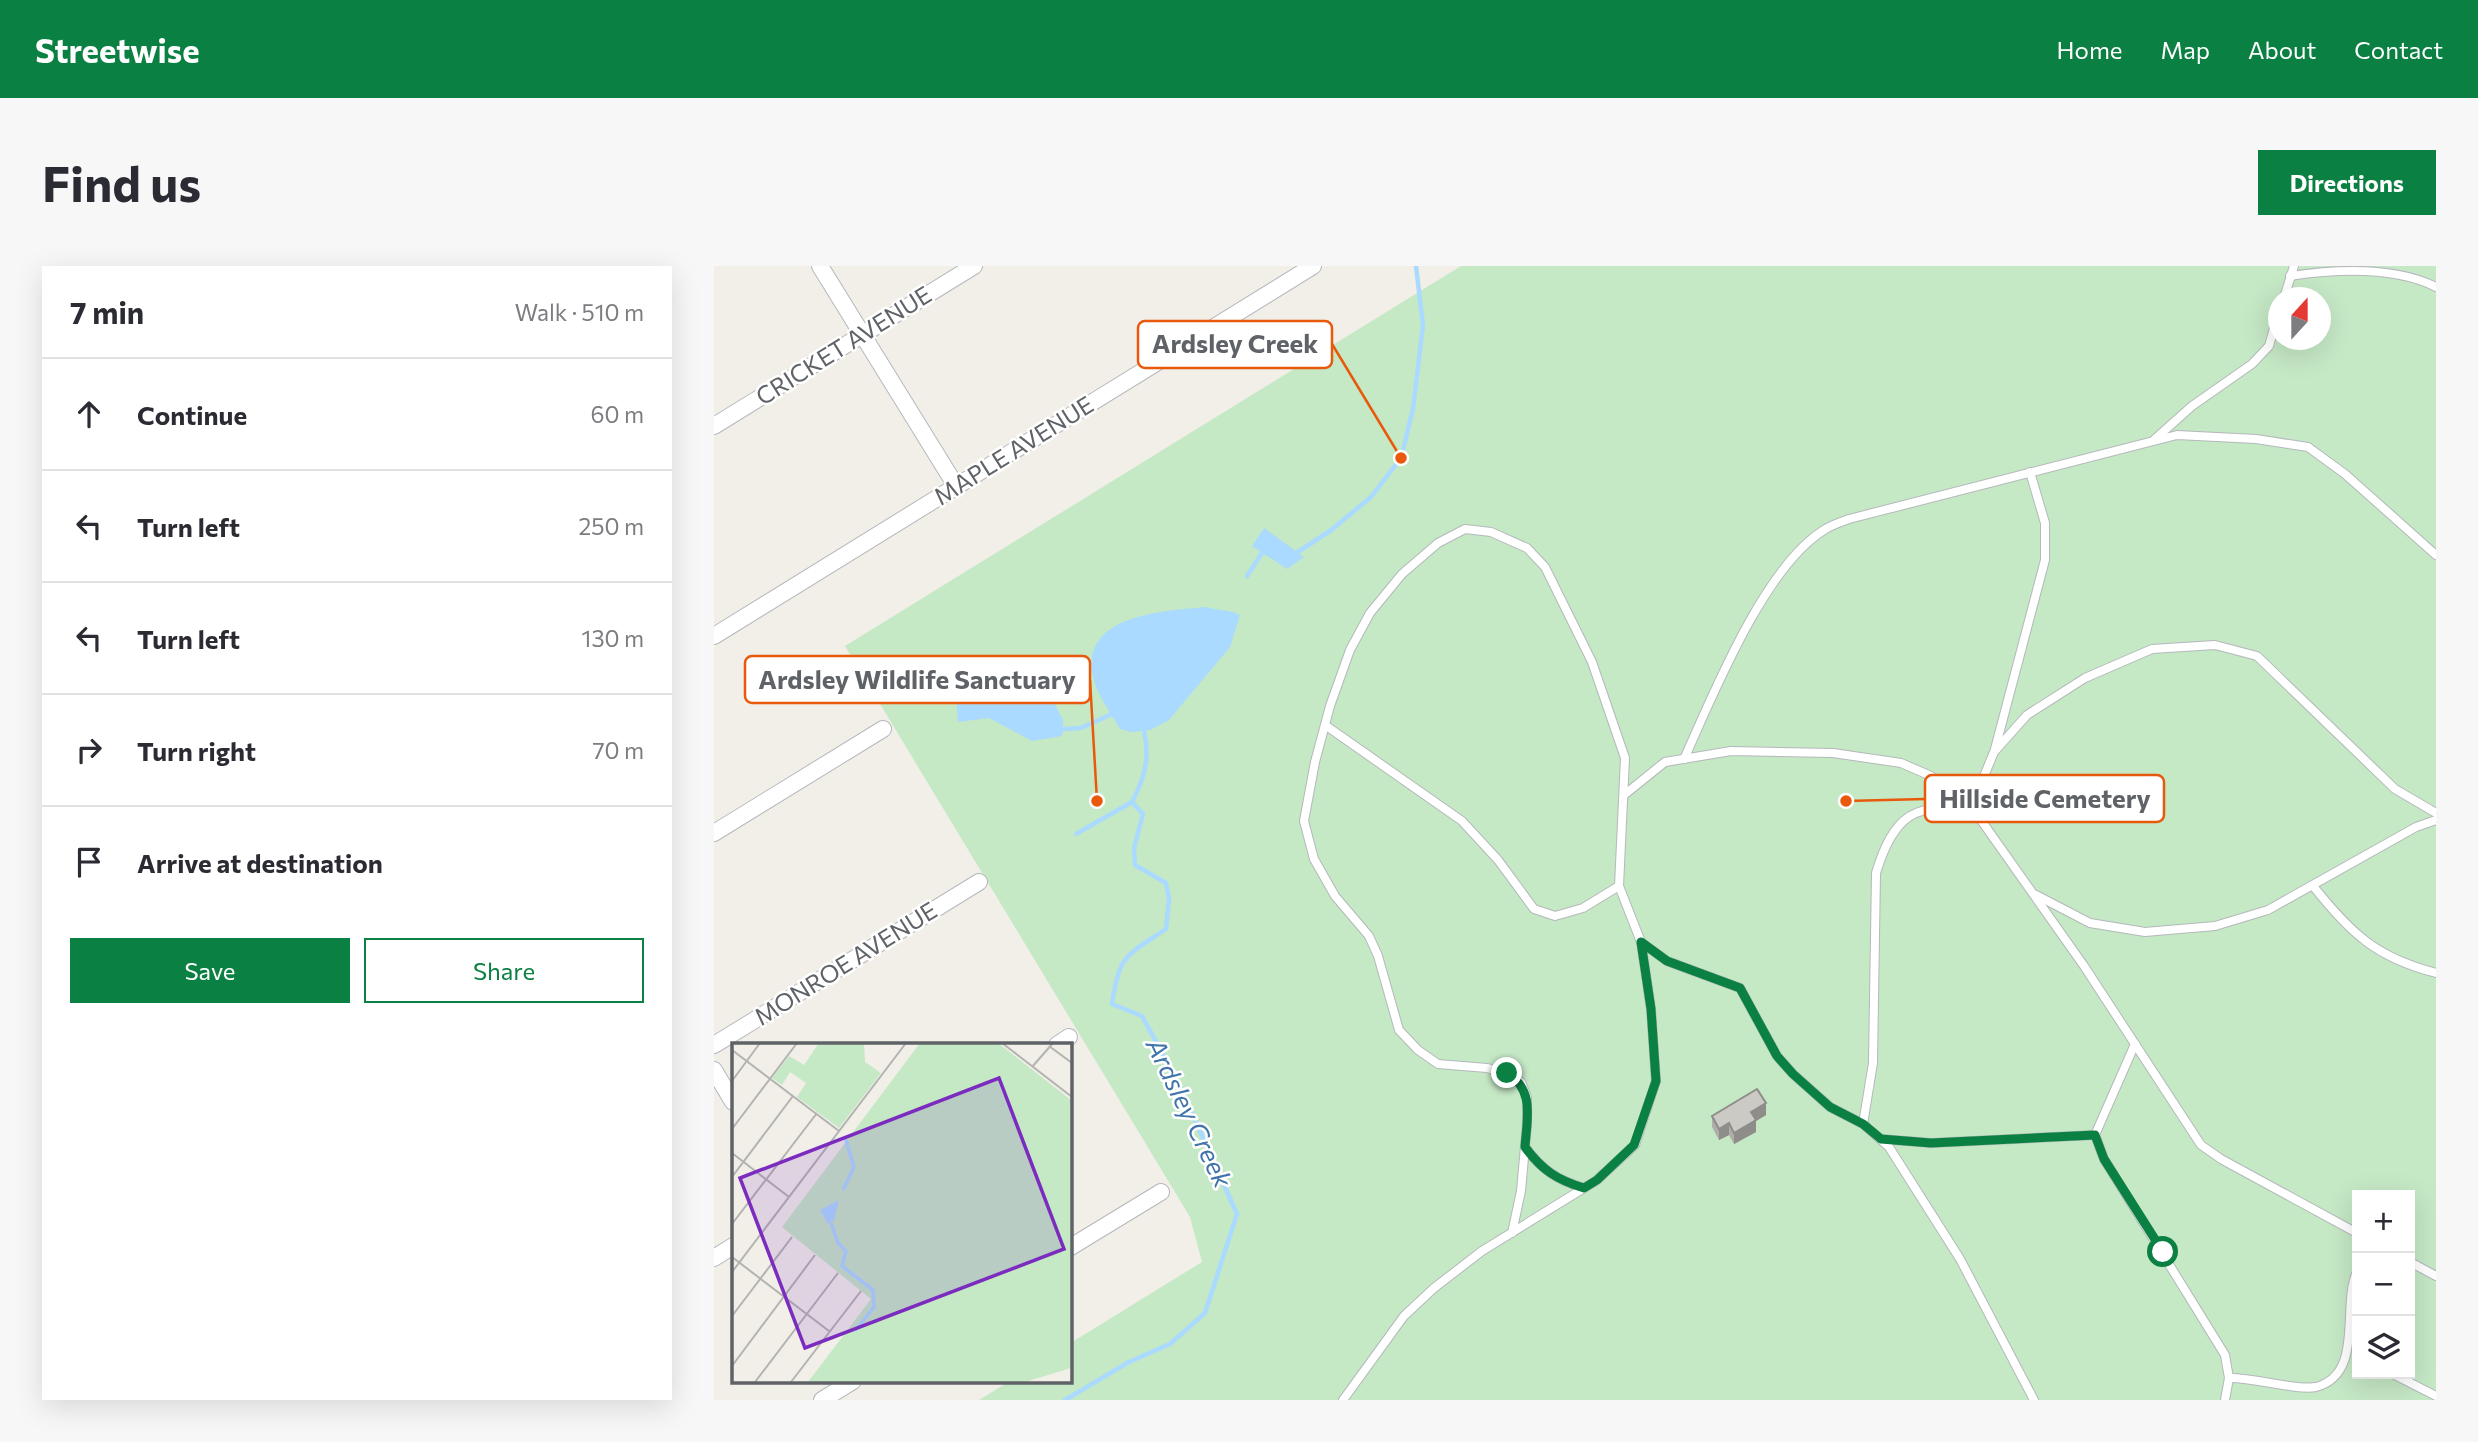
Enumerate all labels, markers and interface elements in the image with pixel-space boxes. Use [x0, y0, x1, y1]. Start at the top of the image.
text: Streetwise [35, 29, 200, 70]
text: Home [2057, 35, 2123, 64]
text: Map [2161, 35, 2210, 64]
text: About [2248, 35, 2316, 64]
text: Contact [2354, 35, 2443, 64]
button: Directions [2258, 150, 2436, 215]
text: Find us [42, 152, 201, 212]
street label: CRICKET AVENUE [750, 279, 936, 410]
north arrow [2268, 287, 2331, 350]
text: 7 min [70, 293, 144, 330]
text: Walk · 510 m [515, 298, 644, 326]
callout: Ardsley Creek [1138, 321, 1332, 368]
text: Ardsley Creek [1152, 327, 1318, 358]
street label: MAPLE AVENUE [928, 389, 1098, 510]
icon: ahead [70, 395, 108, 433]
text: Continue [137, 399, 247, 430]
text: 60 m [591, 400, 644, 428]
icon: left [70, 507, 108, 545]
text: Turn left [137, 511, 240, 542]
text: 250 m [579, 512, 644, 540]
icon: left [70, 619, 108, 657]
text: Turn left [137, 623, 240, 654]
text: 130 m [582, 624, 644, 652]
callout: Ardsley Wildlife Sanctuary [745, 656, 1090, 703]
text: Ardsley Wildlife Sanctuary [758, 663, 1076, 694]
icon: right [70, 731, 108, 769]
text: Turn right [137, 735, 256, 766]
text: 70 m [592, 736, 644, 764]
callout: Hillside Cemetery [1925, 775, 2164, 822]
text: Hillside Cemetery [1939, 782, 2151, 813]
icon: arrive [70, 843, 108, 881]
text: Arrive at destination [137, 847, 383, 878]
street label: MONROE AVENUE [749, 895, 942, 1031]
button: Save [70, 938, 350, 1003]
button: Share [364, 938, 644, 1003]
water label: Ardsley Creek [1140, 1032, 1240, 1193]
inset map [732, 1043, 1071, 1382]
route end [1491, 1057, 1522, 1088]
map controls [2352, 1190, 2415, 1379]
button: + [2352, 1190, 2415, 1253]
route start [2147, 1236, 2178, 1267]
button: − [2352, 1253, 2415, 1316]
button: layers [2352, 1316, 2415, 1379]

